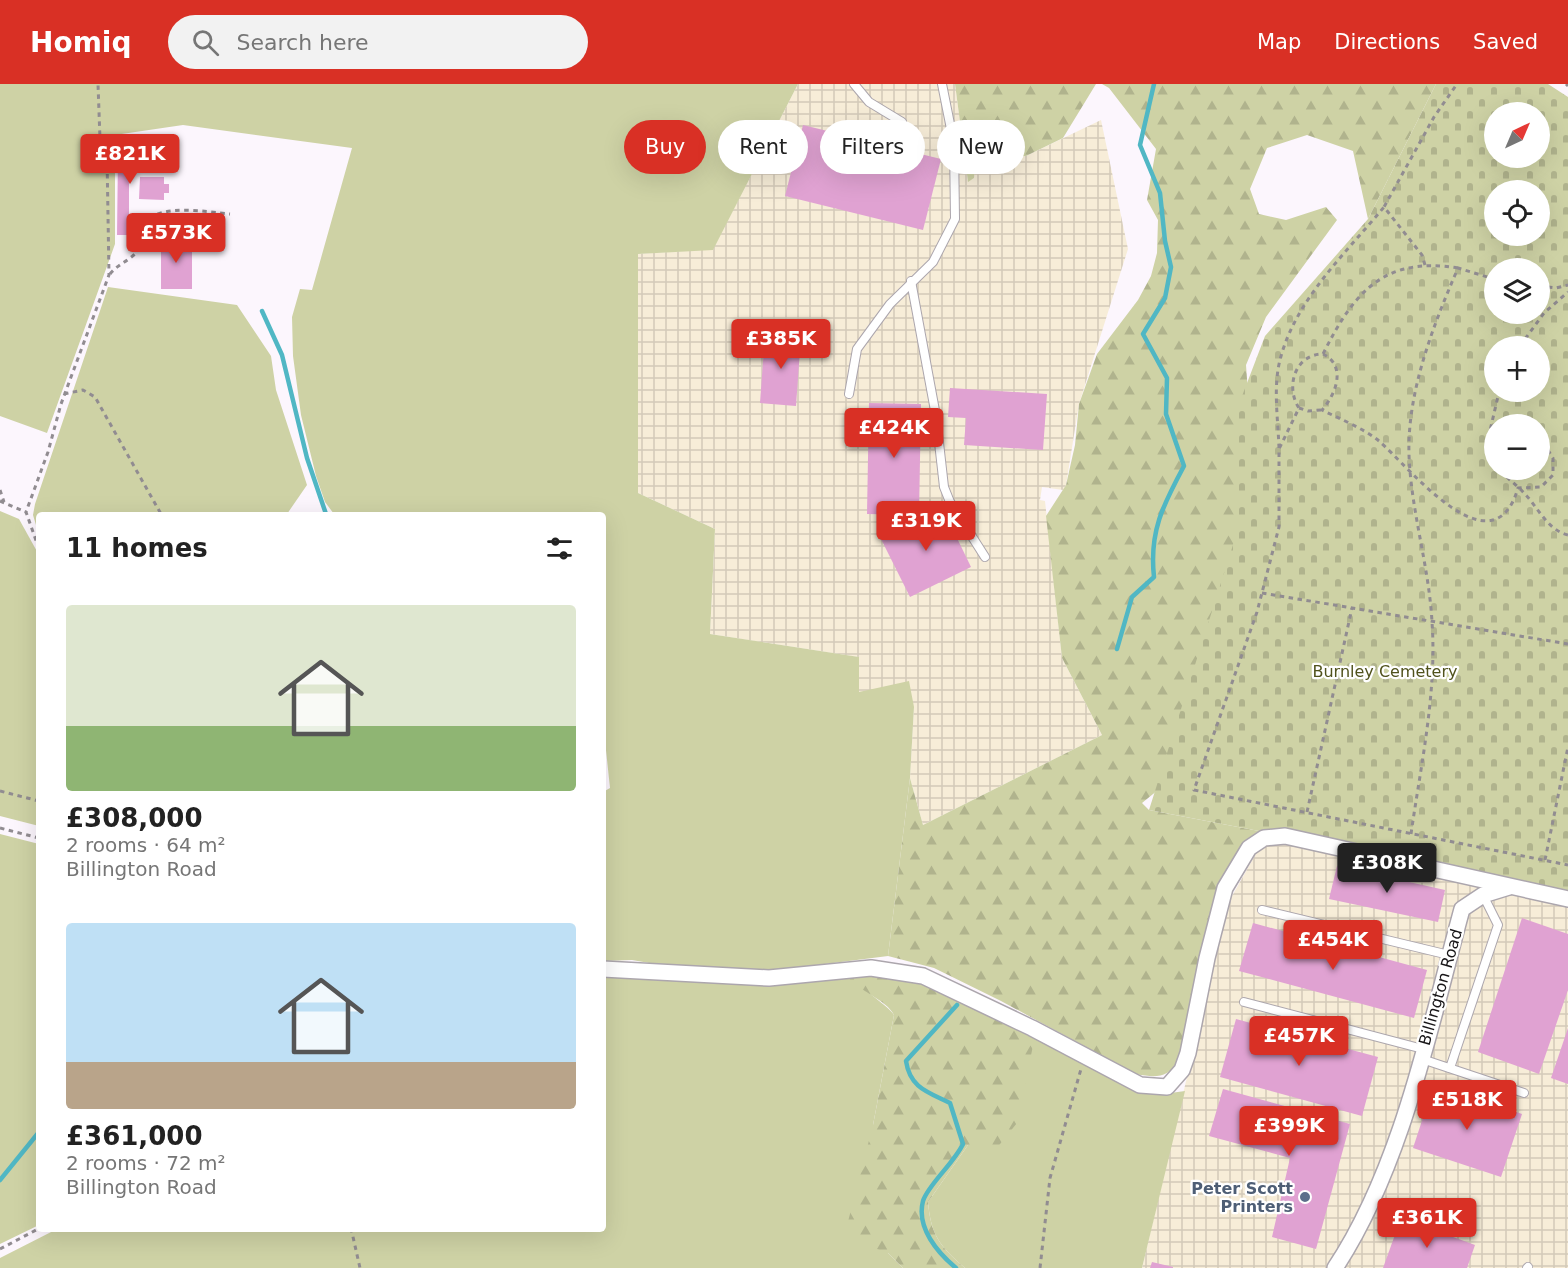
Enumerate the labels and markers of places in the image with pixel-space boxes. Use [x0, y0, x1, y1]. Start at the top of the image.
pin: £821K [88, 134, 172, 185]
pin: £573K [134, 213, 218, 264]
pin: £385K [739, 319, 823, 370]
pin: £424K [852, 408, 936, 459]
pin: £319K [884, 501, 968, 552]
pin: £308K [1345, 843, 1429, 894]
pin: £454K [1291, 920, 1375, 971]
pin: £457K [1257, 1016, 1341, 1067]
pin: £518K [1425, 1080, 1509, 1131]
pin: £399K [1247, 1106, 1331, 1157]
place label: Peter Scott Printers [1191, 1179, 1293, 1216]
marker: Peter Scott Printers [1298, 1190, 1312, 1204]
pin: £361K [1385, 1198, 1469, 1249]

